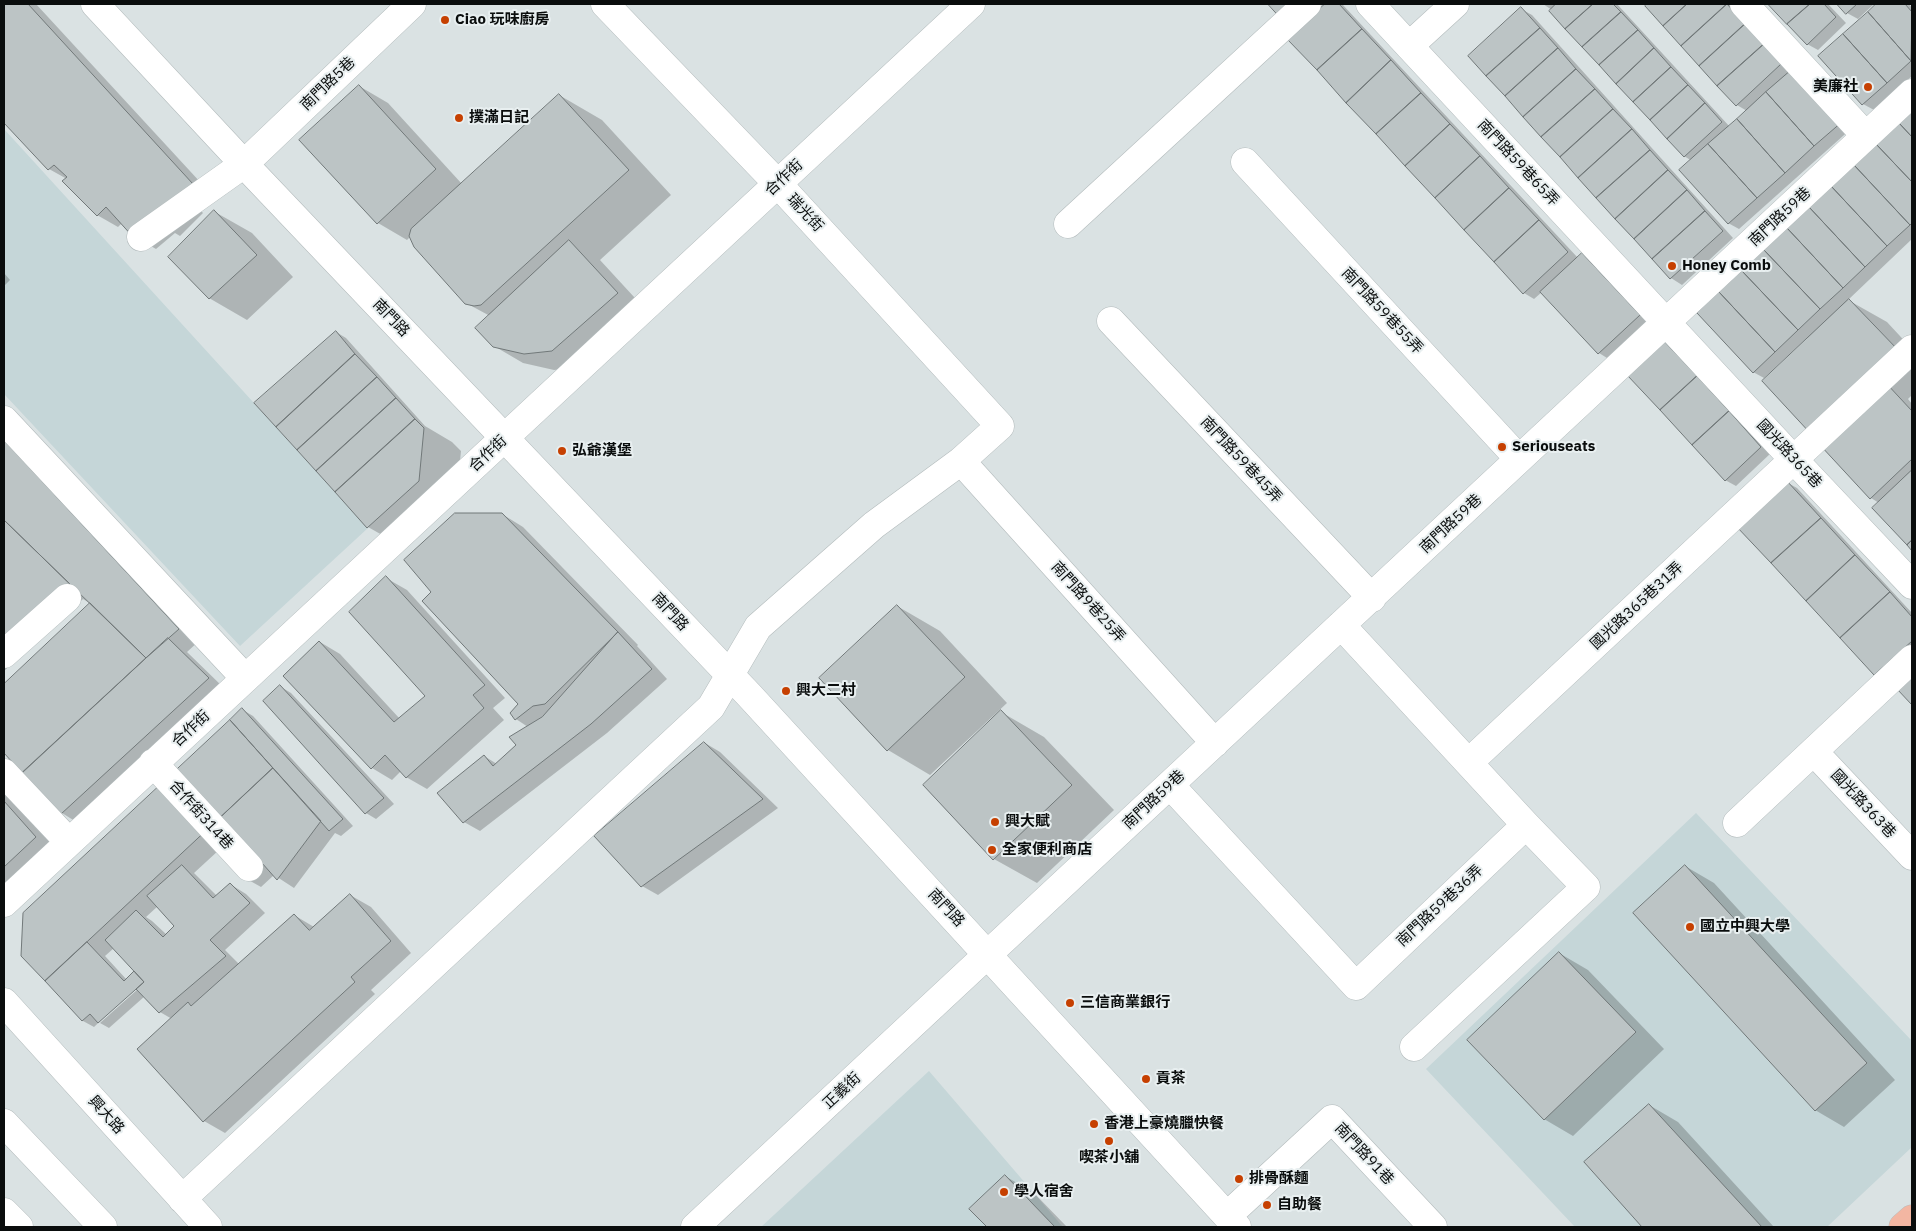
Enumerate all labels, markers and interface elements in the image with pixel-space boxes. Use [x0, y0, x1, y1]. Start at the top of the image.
place label: Ciao 玩味廚房 [455, 11, 550, 29]
marker: Ciao 玩味廚房 [439, 14, 451, 26]
street label: 南門路5巷 [297, 54, 359, 114]
place label: 美廉社 [1813, 78, 1858, 96]
marker: 美廉社 [1862, 81, 1874, 93]
place label: 撲滿日記 [469, 109, 529, 127]
marker: 撲滿日記 [453, 112, 465, 124]
street label: 南門路59巷65弄 [1474, 116, 1562, 210]
street label: 合作街 [761, 156, 807, 200]
street label: 南門路59巷 [1745, 184, 1815, 250]
street label: 瑞光街 [783, 190, 827, 236]
place label: Honey Comb [1682, 257, 1771, 275]
marker: Honey Comb [1666, 260, 1678, 272]
street label: 南門路59巷55弄 [1338, 264, 1426, 358]
street label: 南門路 [369, 296, 413, 340]
street label: 南門路59巷45弄 [1197, 413, 1285, 507]
street label: 國光路365巷 [1753, 416, 1825, 492]
street label: 合作街 [465, 432, 511, 476]
place label: Seriouseats [1512, 438, 1595, 456]
marker: Seriouseats [1496, 441, 1508, 453]
place label: 弘爺漢堡 [572, 442, 632, 460]
marker: 弘爺漢堡 [556, 445, 568, 457]
street label: 南門路59巷 [1416, 491, 1486, 557]
street label: 南門路9巷25弄 [1047, 558, 1129, 646]
street label: 國光路365巷31弄 [1587, 558, 1687, 654]
street label: 南門路 [648, 589, 692, 635]
place label: 興大二村 [796, 682, 856, 700]
marker: 興大二村 [780, 685, 792, 697]
street label: 合作街 [168, 707, 214, 751]
street label: 國光路363巷 [1827, 766, 1899, 842]
street label: 南門路59巷 [1119, 767, 1189, 833]
street label: 合作街314巷 [165, 777, 237, 853]
place label: 興大賦 [1005, 813, 1050, 831]
marker: 興大賦 [989, 816, 1001, 828]
place label: 全家便利商店 [1002, 841, 1092, 859]
marker: 全家便利商店 [986, 844, 998, 856]
street label: 南門路59巷36弄 [1393, 862, 1487, 950]
street label: 南門路 [924, 885, 968, 931]
place label: 國立中興大學 [1700, 918, 1790, 936]
marker: 國立中興大學 [1684, 921, 1696, 933]
place label: 三信商業銀行 [1080, 994, 1170, 1012]
marker: 三信商業銀行 [1064, 997, 1076, 1009]
street label: 正義街 [819, 1069, 865, 1113]
place label: 貢茶 [1156, 1070, 1186, 1088]
marker: 貢茶 [1140, 1073, 1152, 1085]
street label: 興大路 [84, 1092, 128, 1138]
place label: 香港上豪燒臘快餐 [1104, 1115, 1224, 1133]
marker: 香港上豪燒臘快餐 [1088, 1118, 1100, 1130]
street label: 南門路91巷 [1331, 1119, 1397, 1189]
marker: 喫茶小舖 [1103, 1135, 1115, 1147]
place label: 喫茶小舖 [1079, 1149, 1139, 1167]
place label: 排骨酥麵 [1249, 1170, 1309, 1188]
marker: 排骨酥麵 [1233, 1173, 1245, 1185]
place label: 學人宿舍 [1014, 1183, 1074, 1201]
marker: 學人宿舍 [998, 1186, 1010, 1198]
place label: 自助餐 [1277, 1196, 1322, 1214]
marker: 自助餐 [1261, 1199, 1273, 1211]

